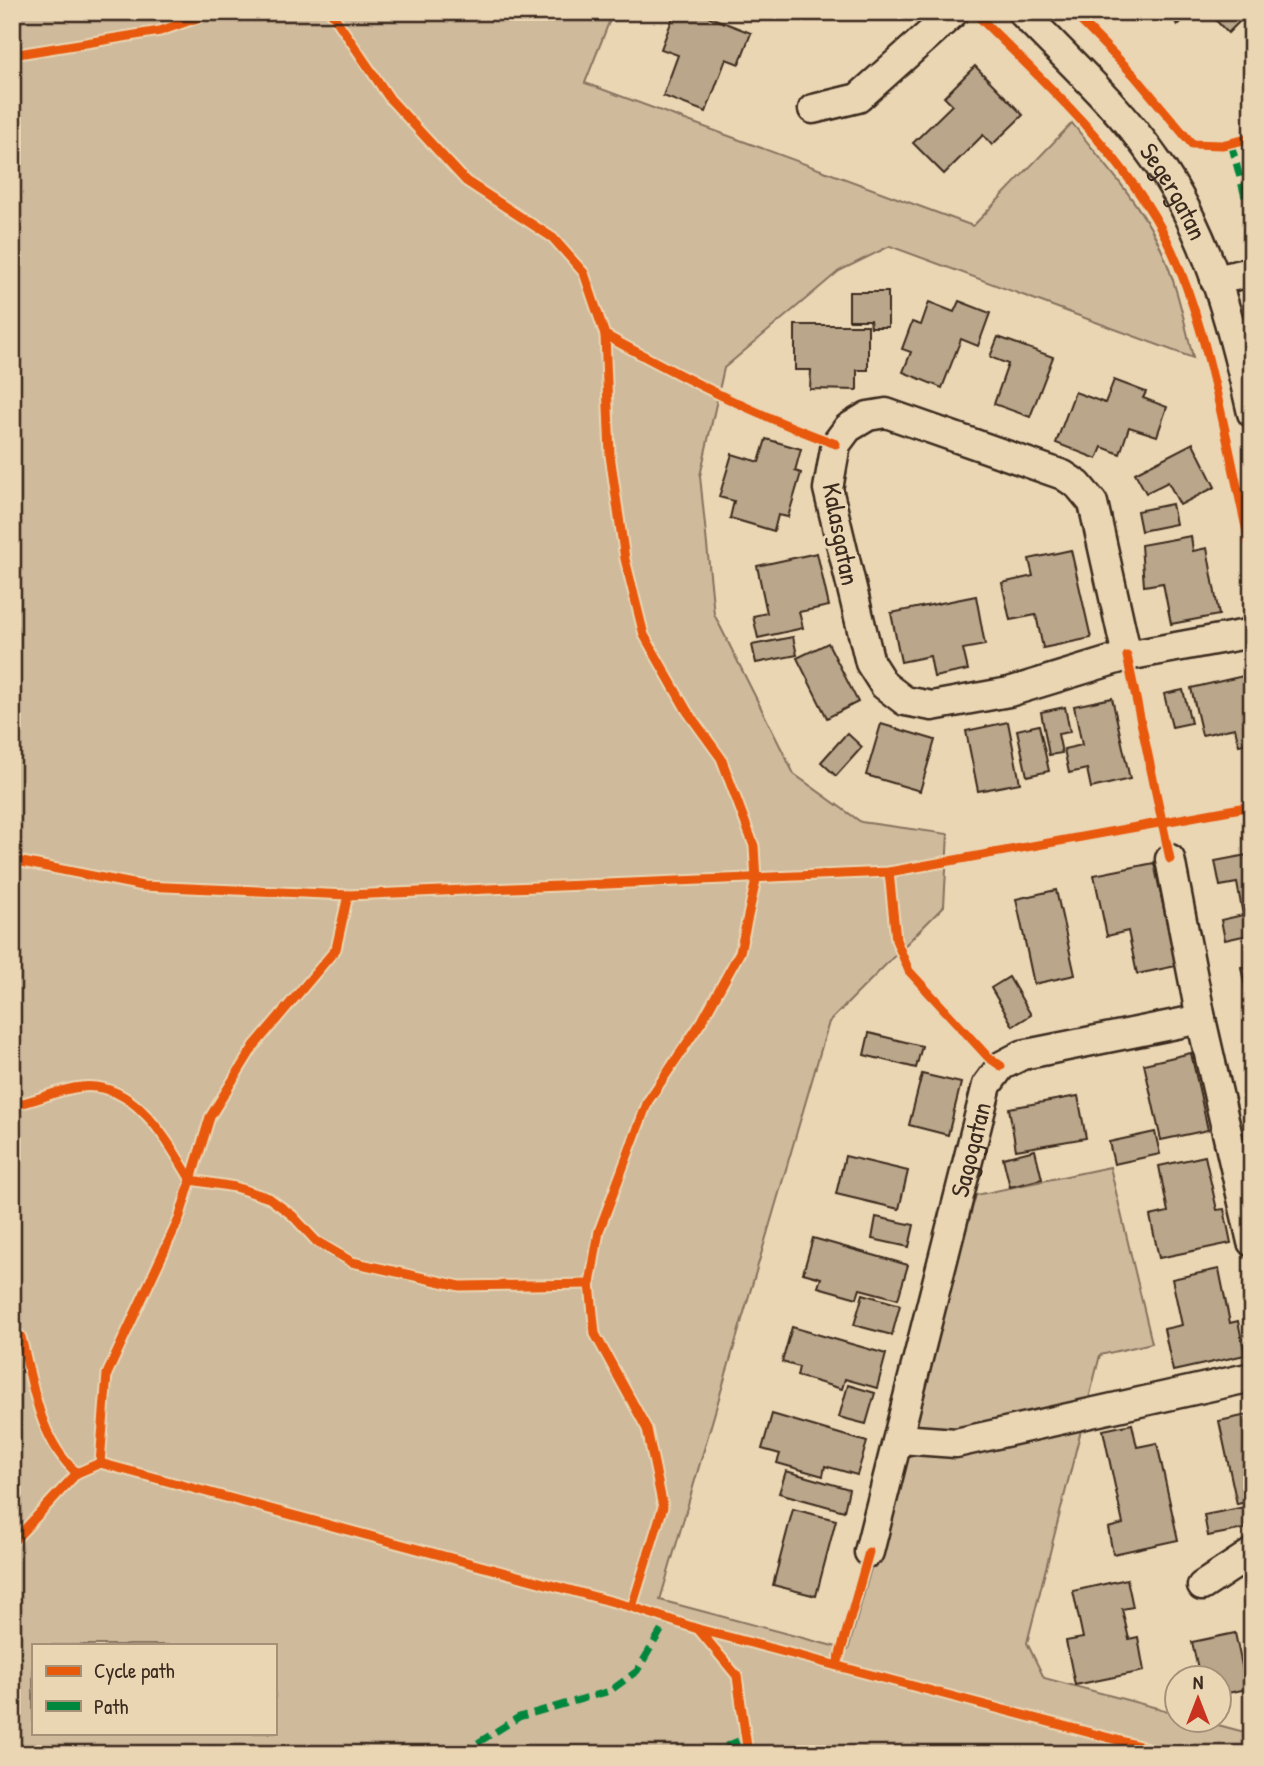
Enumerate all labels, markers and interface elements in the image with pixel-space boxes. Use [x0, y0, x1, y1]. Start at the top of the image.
street label: Segergatan [1132, 135, 1216, 245]
street label: Kalasgatan [814, 480, 869, 588]
street label: Sagogatan [941, 1098, 999, 1201]
legend [32, 1644, 276, 1734]
text: Cycle path [94, 1656, 175, 1685]
north arrow [1162, 1664, 1232, 1734]
text: N [1193, 1669, 1203, 1695]
text: Path [94, 1692, 129, 1721]

